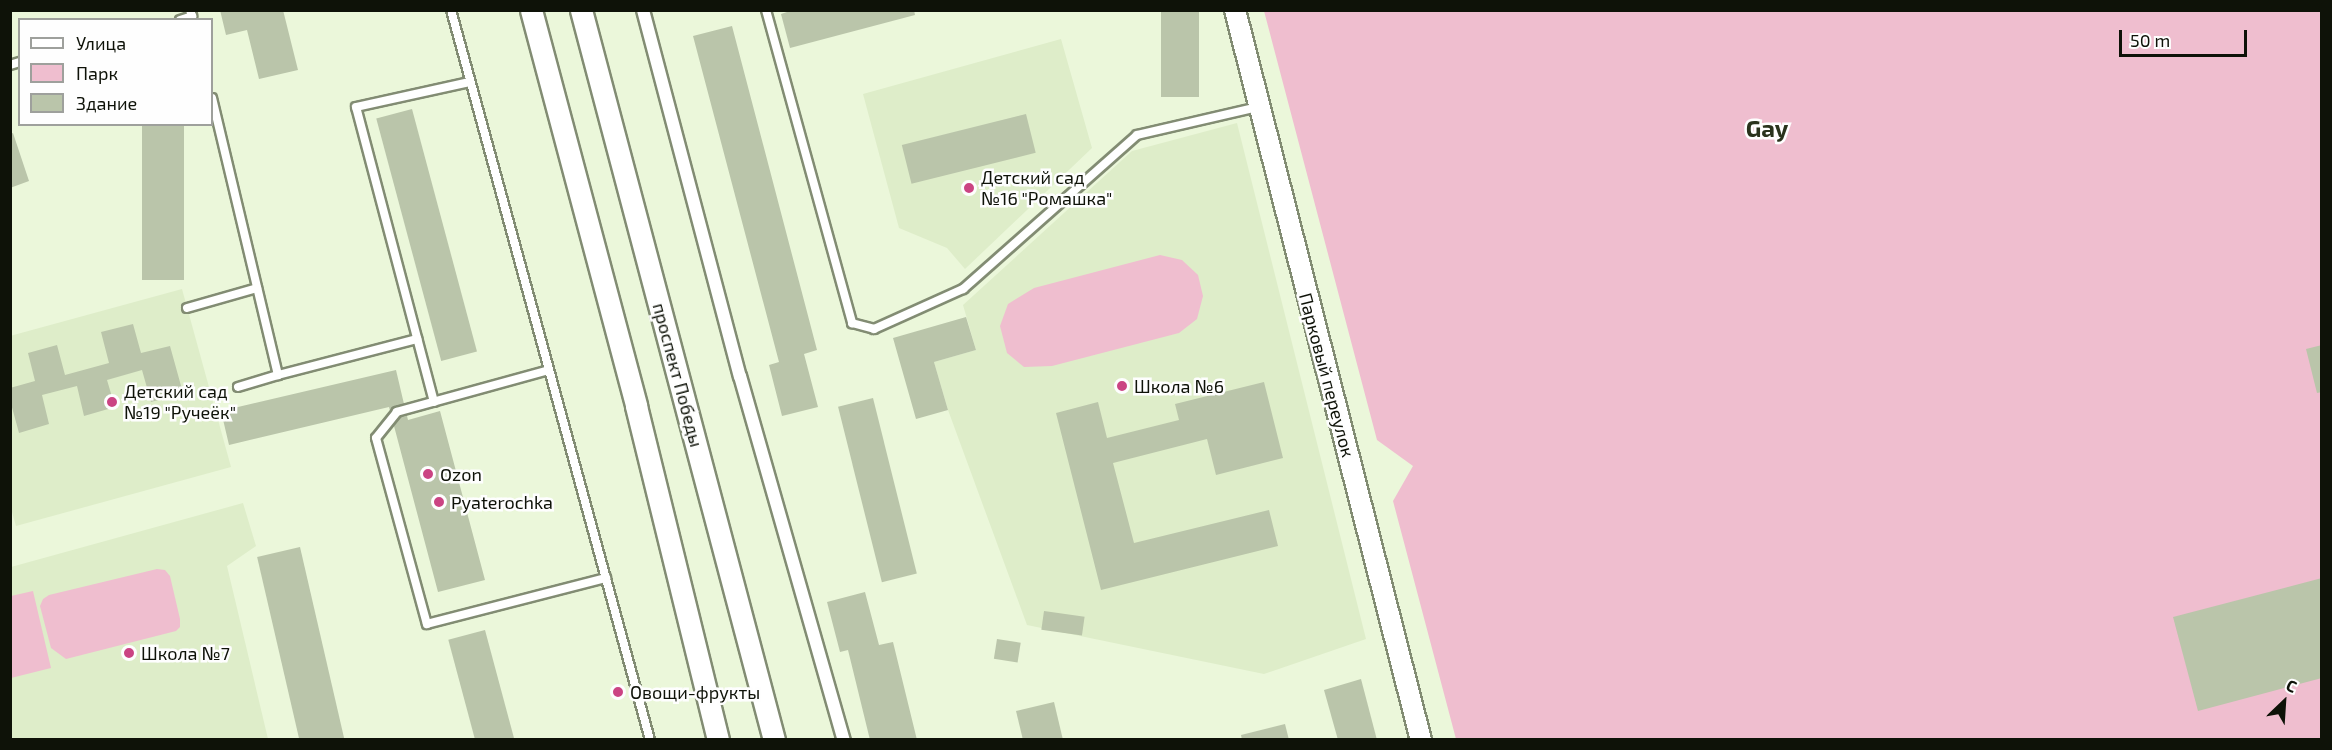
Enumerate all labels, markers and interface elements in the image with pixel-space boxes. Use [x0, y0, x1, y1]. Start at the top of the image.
legend [18, 18, 213, 126]
scale bar [2122, 18, 2250, 56]
text: 50 m [2130, 29, 2170, 51]
text: Улица [76, 32, 126, 54]
text: Парк [76, 62, 118, 84]
text: Здание [76, 92, 137, 114]
district label: Gay [1746, 114, 1788, 142]
place label: Детский сад №16 "Ромашка" [981, 167, 1113, 210]
marker: Детский сад №16 "Ромашка" [962, 181, 976, 195]
street label: Парковый переулок [1295, 291, 1359, 459]
street label: проспект Победы [648, 301, 708, 449]
place label: Школа №6 [1134, 375, 1224, 397]
marker: Школа №6 [1115, 379, 1129, 393]
place label: Детский сад №19 "Ручеёк" [124, 381, 236, 424]
marker: Детский сад №19 "Ручеёк" [105, 395, 119, 409]
place label: Ozon [440, 463, 482, 485]
marker: Ozon [421, 467, 435, 481]
place label: Pyaterochka [451, 491, 553, 513]
marker: Pyaterochka [432, 495, 446, 509]
place label: Школа №7 [141, 642, 230, 664]
marker: Школа №7 [122, 646, 136, 660]
north arrow [2254, 672, 2314, 732]
text: С [2284, 675, 2300, 696]
place label: Овощи-фрукты [630, 681, 760, 703]
marker: Овощи-фрукты [611, 685, 625, 699]

